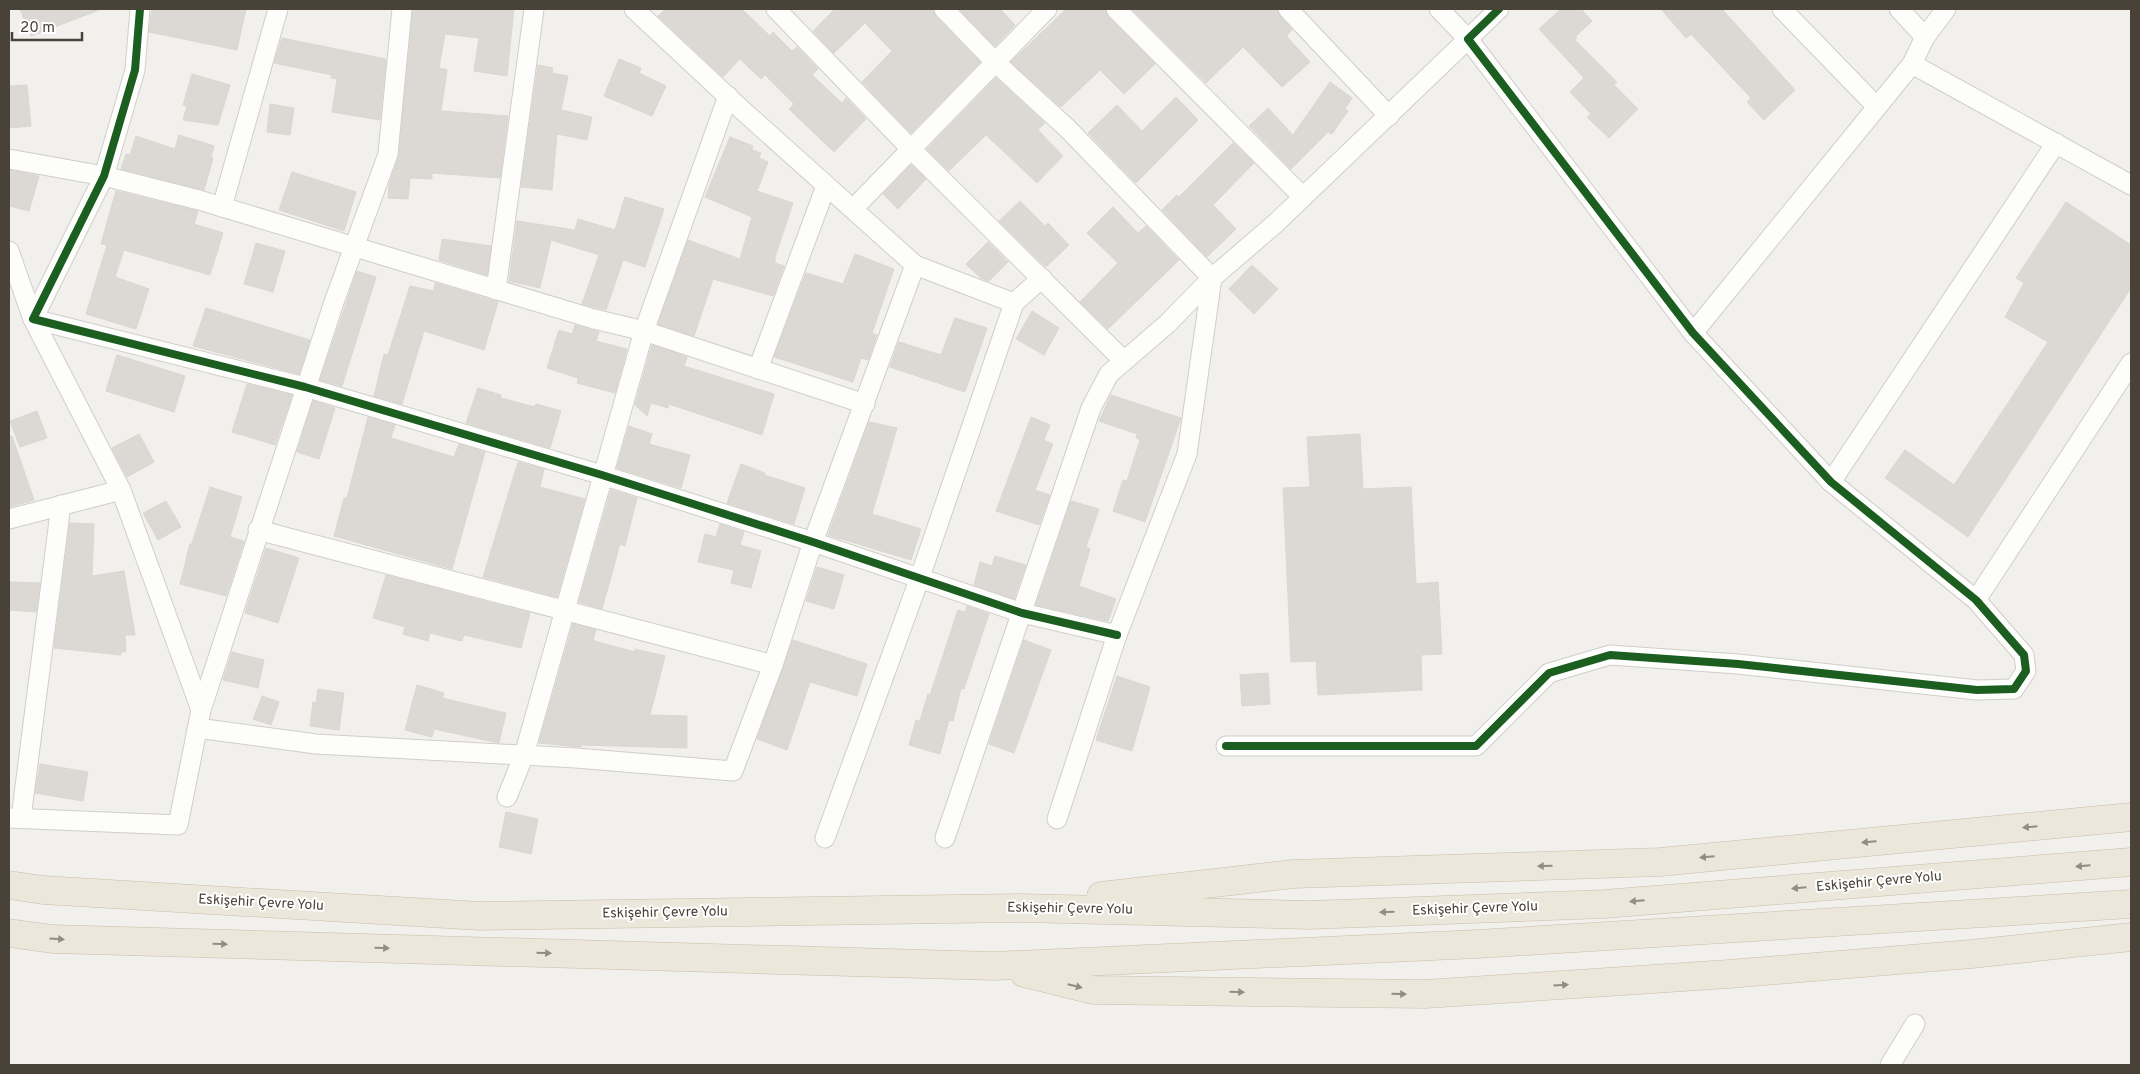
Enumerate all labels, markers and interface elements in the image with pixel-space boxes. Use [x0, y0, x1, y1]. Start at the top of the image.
scale bar [12, 10, 82, 42]
text: 20 m [20, 19, 55, 38]
one-way arrow [2022, 823, 2038, 831]
one-way arrow [1860, 838, 1876, 846]
one-way arrow [1699, 854, 1715, 862]
one-way arrow [1536, 862, 1552, 870]
one-way arrow [2074, 862, 2090, 870]
street label: Eskişehir Çevre Yolu [1816, 868, 1942, 896]
one-way arrow [1790, 885, 1806, 893]
street label: Eskişehir Çevre Yolu [198, 891, 324, 915]
one-way arrow [1628, 897, 1644, 905]
street label: Eskişehir Çevre Yolu [1412, 898, 1538, 920]
street label: Eskişehir Çevre Yolu [1007, 899, 1133, 919]
street label: Eskişehir Çevre Yolu [602, 903, 728, 923]
one-way arrow [1379, 909, 1395, 917]
one-way arrow [49, 935, 65, 943]
one-way arrow [212, 940, 228, 948]
one-way arrow [374, 945, 390, 953]
one-way arrow [537, 949, 553, 957]
one-way arrow [1554, 981, 1570, 989]
one-way arrow [1067, 982, 1082, 990]
one-way arrow [1229, 988, 1245, 996]
one-way arrow [1391, 990, 1407, 998]

